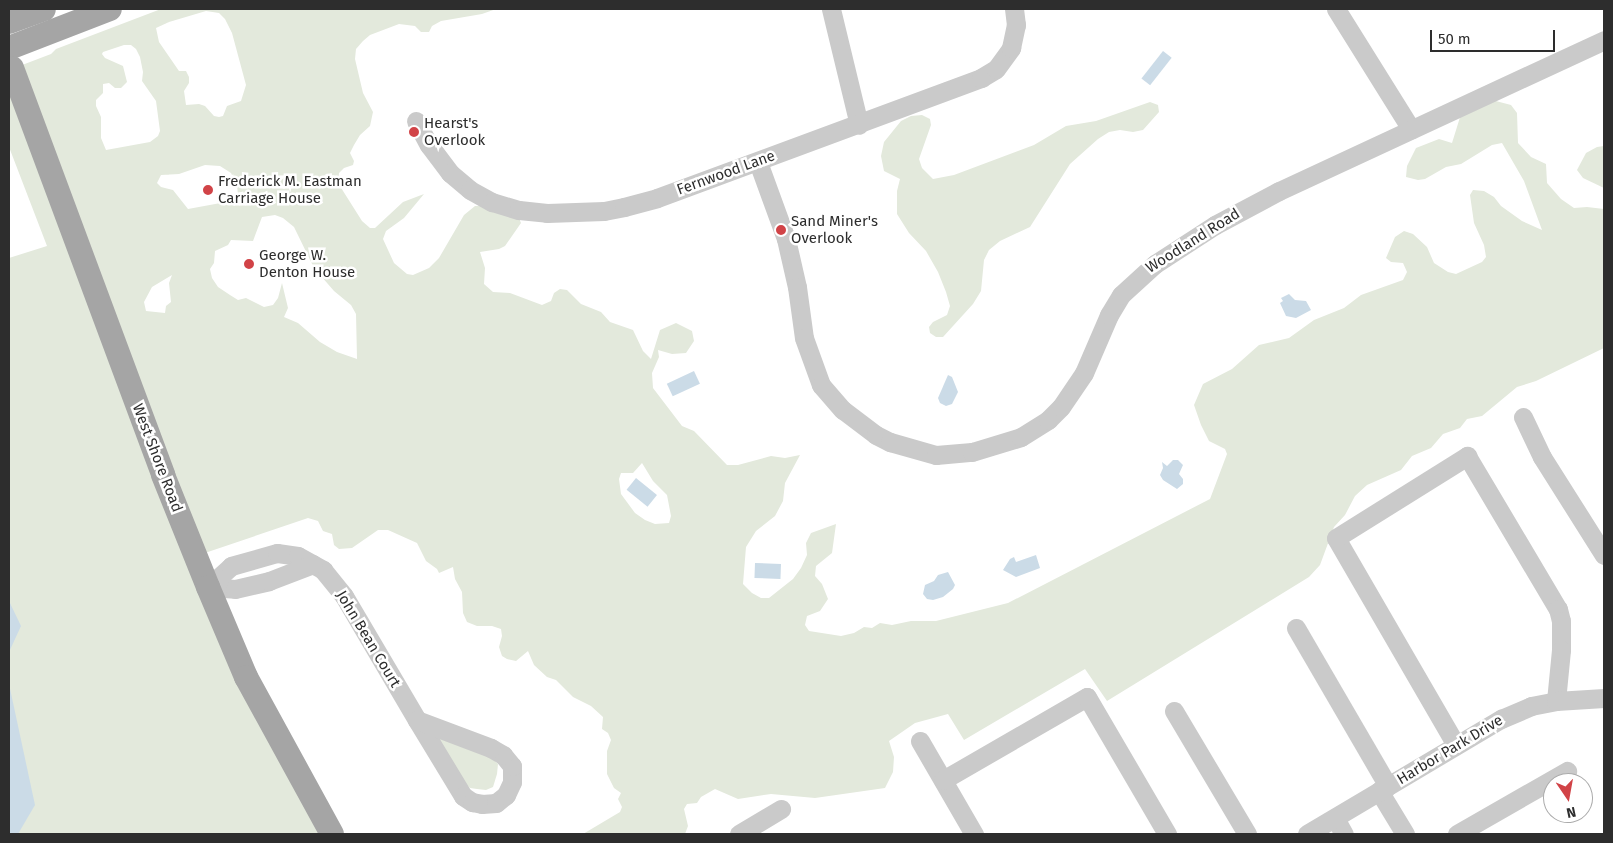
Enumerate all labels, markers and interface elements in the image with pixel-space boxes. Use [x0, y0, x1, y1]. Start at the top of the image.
scale bar [1433, 20, 1558, 52]
text: 50 m [1438, 30, 1471, 48]
place label: Hearst's Overlook [424, 114, 485, 149]
marker: Hearst's Overlook [408, 126, 420, 138]
street label: Fernwood Lane [674, 147, 778, 199]
place label: Frederick M. Eastman Carriage House [218, 172, 362, 207]
marker: Frederick M. Eastman Carriage House [202, 184, 214, 196]
street label: Woodland Road [1143, 205, 1243, 277]
place label: Sand Miner's Overlook [791, 212, 878, 247]
marker: Sand Miner's Overlook [775, 224, 787, 236]
place label: George W. Denton House [259, 246, 355, 281]
marker: George W. Denton House [243, 258, 255, 270]
street label: West Shore Road [128, 401, 186, 515]
street label: John Bean Court [332, 587, 404, 691]
street label: Harbor Park Drive [1394, 711, 1506, 789]
north arrow [1543, 773, 1593, 823]
text: N [1565, 803, 1577, 821]

